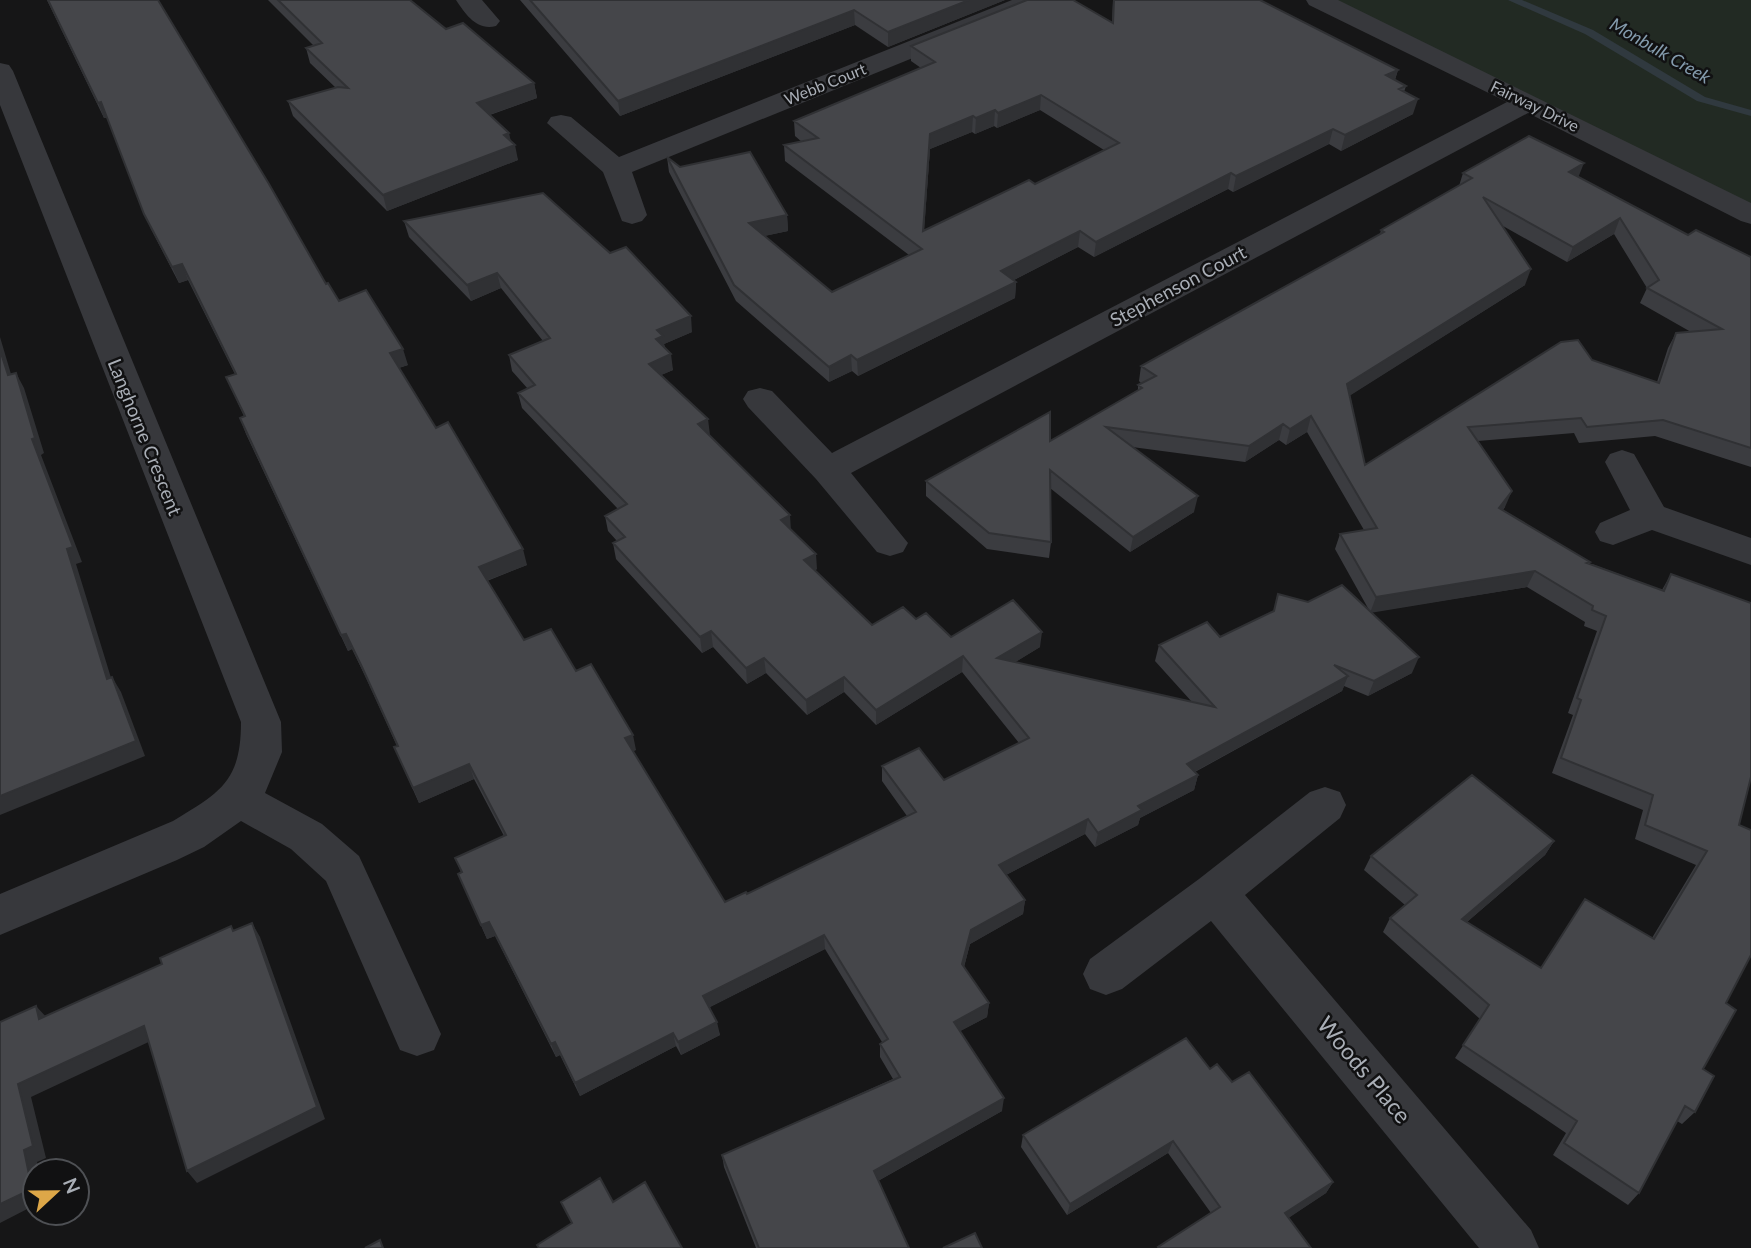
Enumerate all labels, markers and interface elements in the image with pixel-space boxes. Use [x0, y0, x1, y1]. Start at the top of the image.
water label: Monbulk Creek [1606, 12, 1715, 88]
street label: Webb Court [781, 58, 869, 108]
street label: Fairway Drive [1488, 76, 1582, 135]
street label: Stephenson Court [1106, 240, 1250, 331]
street label: Langhorne Crescent [104, 355, 187, 519]
street label: Woods Place [1312, 1010, 1418, 1128]
north arrow [21, 1157, 91, 1227]
text: N [59, 1174, 86, 1197]

